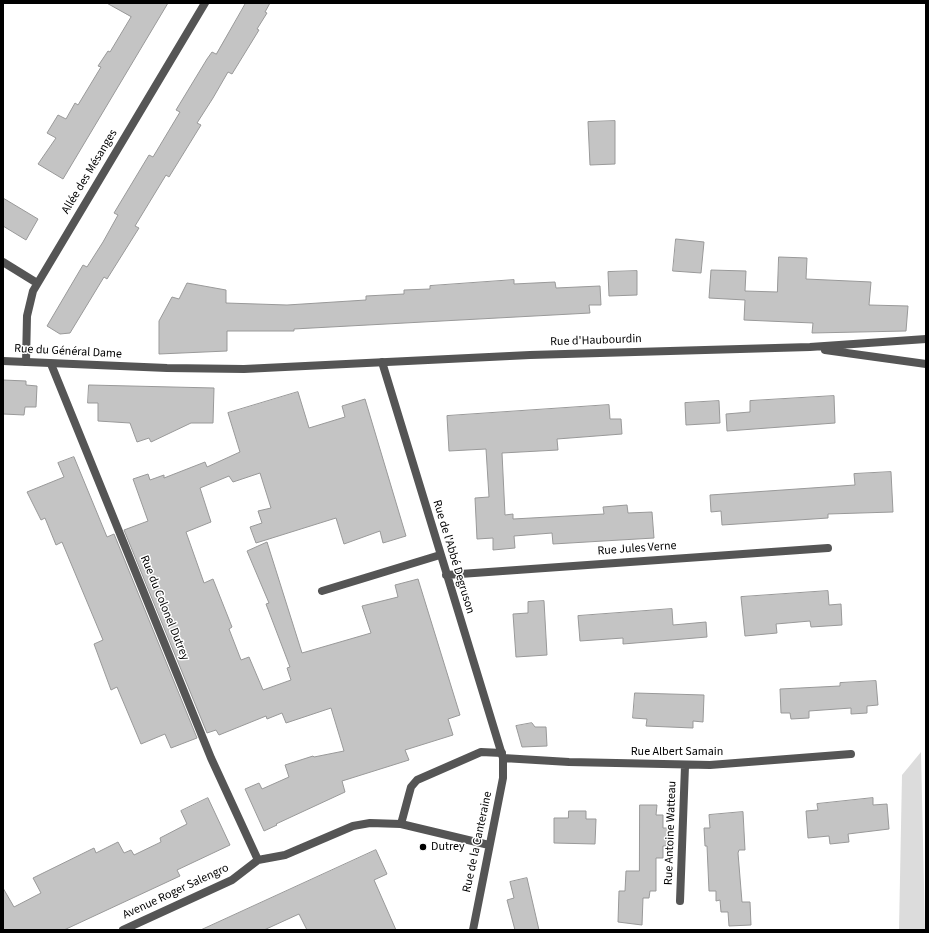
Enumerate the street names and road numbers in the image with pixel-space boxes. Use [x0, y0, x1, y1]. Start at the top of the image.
street label: Allée des Mésanges [59, 127, 121, 217]
street label: Rue d'Haubourdin [550, 332, 642, 350]
street label: Rue du Général Dame [14, 342, 122, 362]
street label: Rue de l'Abbé Degruson [429, 498, 477, 616]
street label: Rue Jules Verne [597, 539, 677, 559]
street label: Rue du Colonel Dutrey [136, 553, 192, 663]
street label: Rue Albert Samain [631, 745, 723, 759]
street label: Rue Antoine Watteau [662, 781, 680, 885]
street label: Rue de la Canteraine [460, 790, 496, 894]
street label: Avenue Roger Salengro [121, 861, 231, 923]

